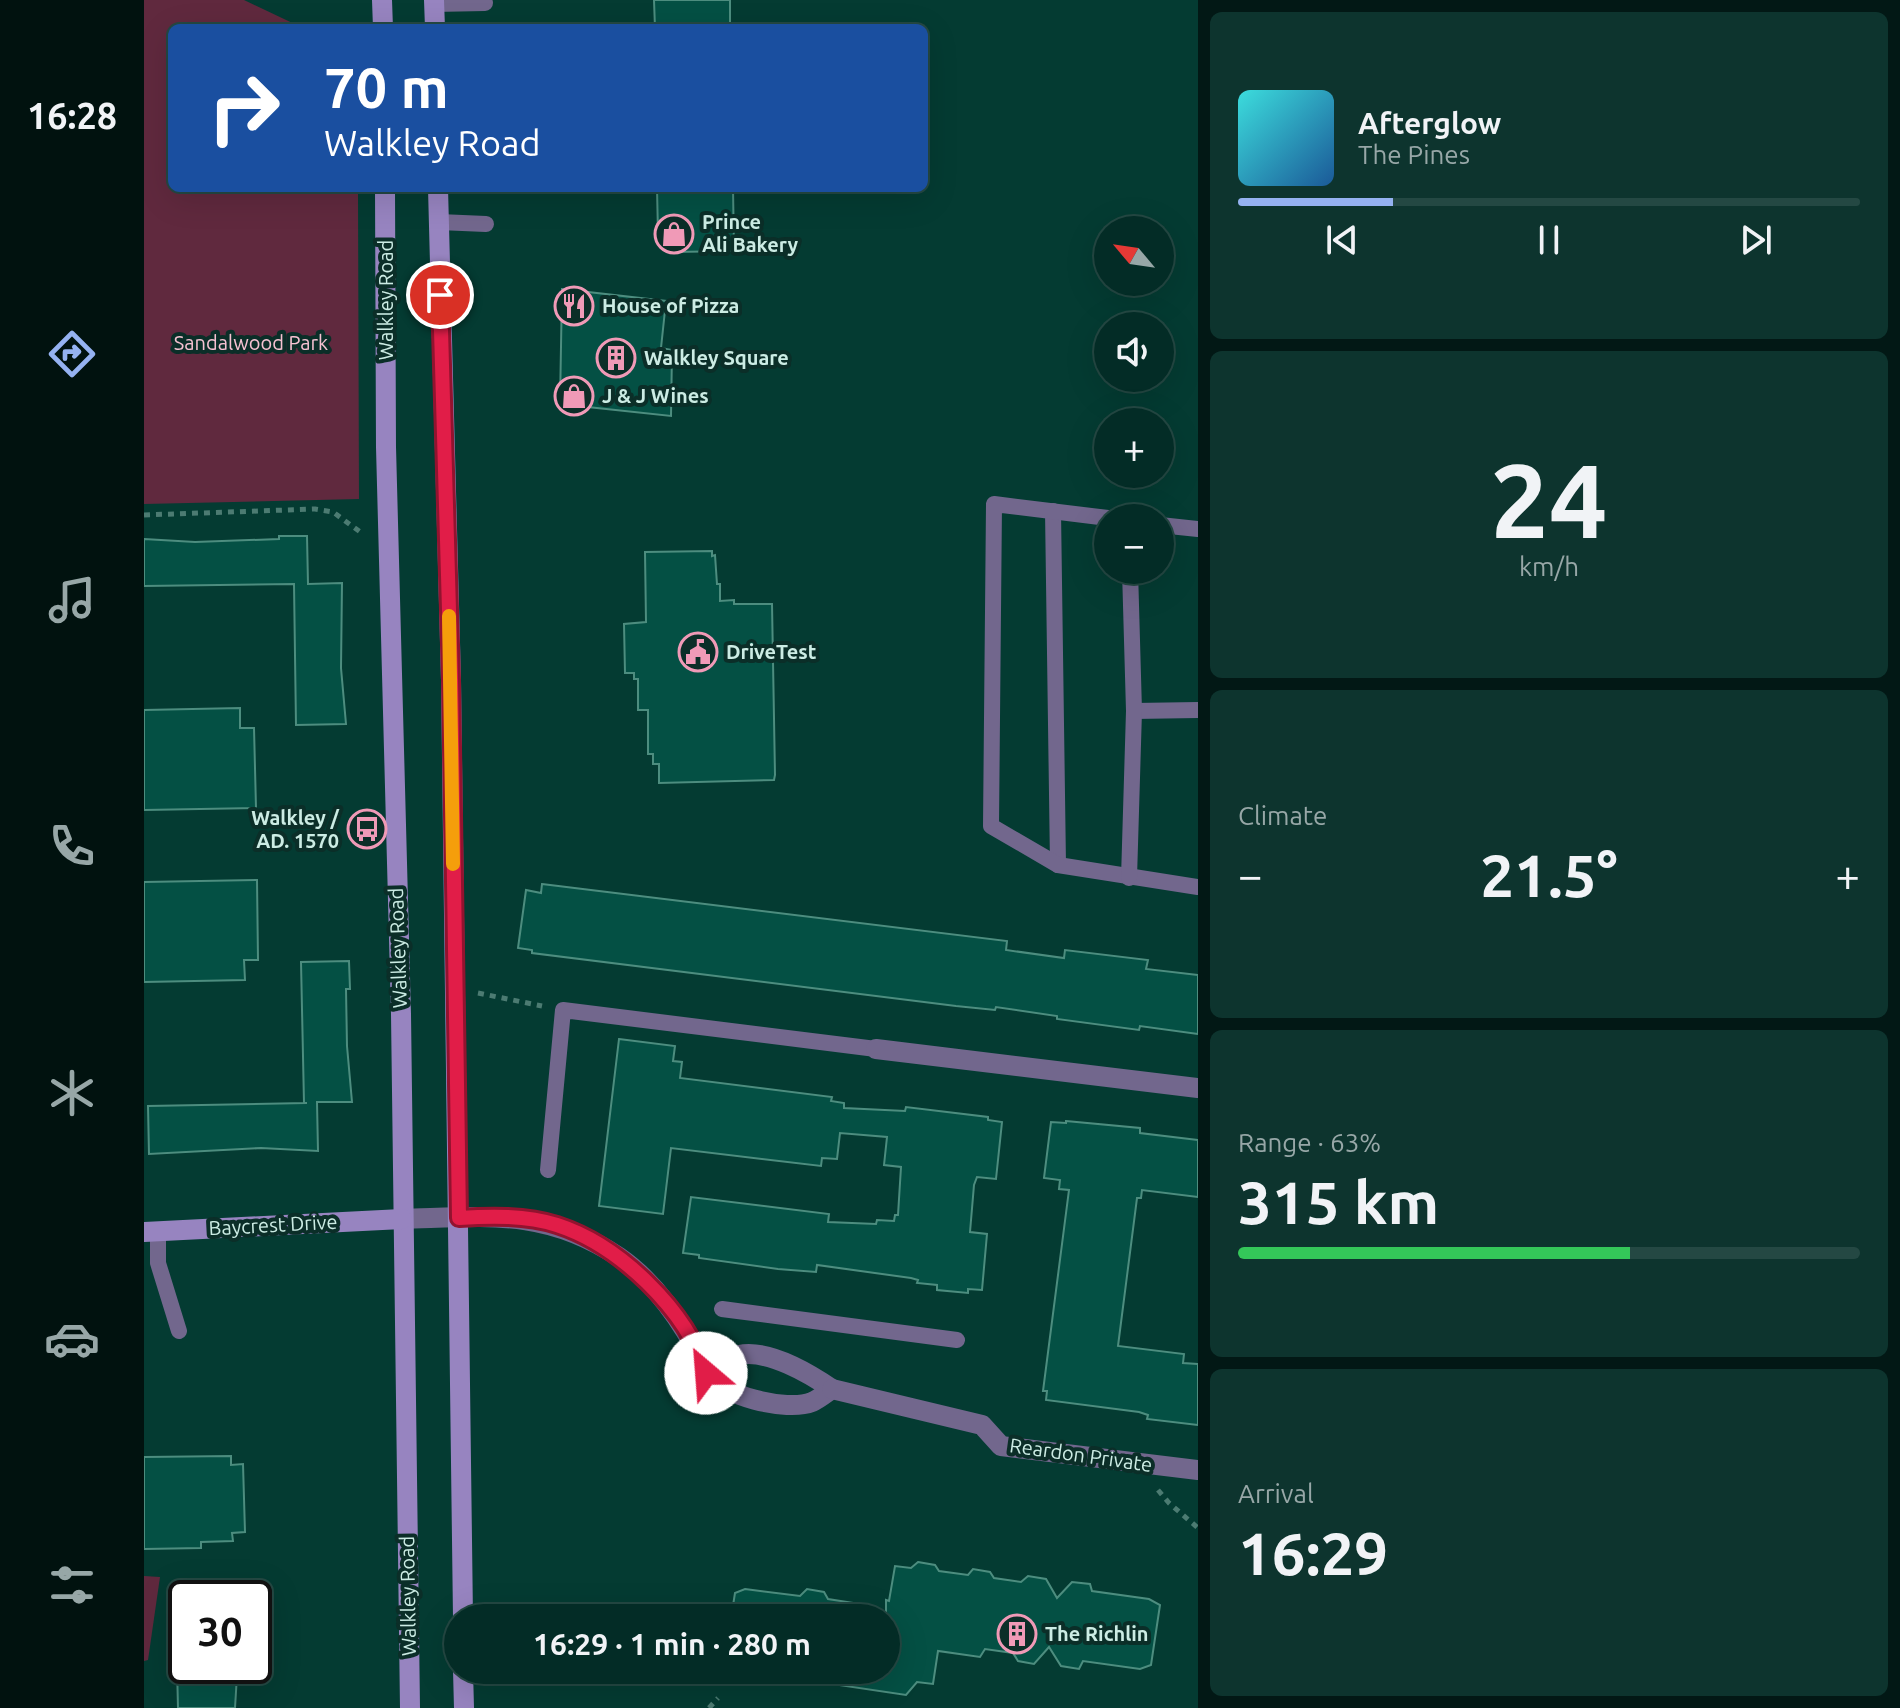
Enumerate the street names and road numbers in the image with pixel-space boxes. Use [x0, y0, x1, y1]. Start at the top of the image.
street label: Walkley Road [374, 240, 397, 360]
street label: Walkley Road [384, 887, 411, 1009]
street label: Baycrest Drive [208, 1210, 338, 1239]
street label: Reardon Private [1008, 1433, 1154, 1476]
street label: Walkley Road [395, 1536, 420, 1656]

